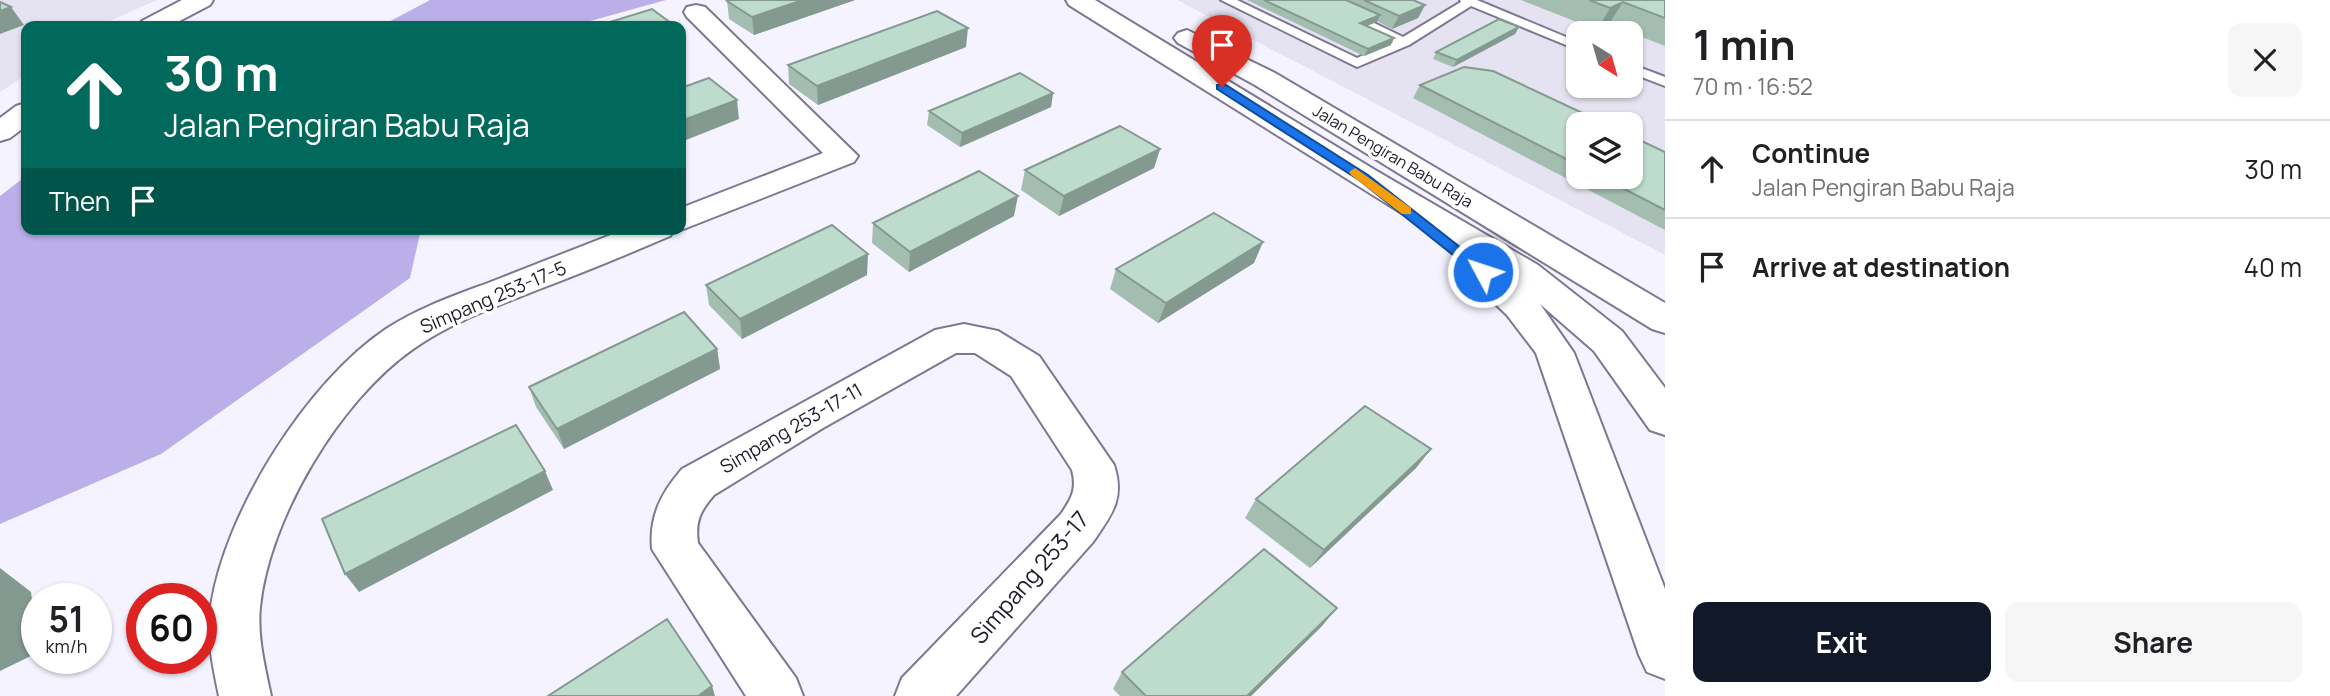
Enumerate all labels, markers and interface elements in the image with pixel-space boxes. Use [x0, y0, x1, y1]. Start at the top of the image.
pin [1192, 15, 1252, 87]
text: 1 min [1693, 15, 1796, 73]
north arrow [1566, 21, 1643, 98]
map controls [1566, 21, 1643, 189]
button: close [2228, 23, 2302, 97]
icon: arrive [1203, 26, 1241, 64]
text: 30 m [164, 39, 279, 106]
icon: ahead [49, 49, 140, 140]
text: 70 m · 16:52 [1693, 70, 1813, 102]
street label: Jalan Pengiran Babu Raja [1309, 99, 1477, 213]
text: Jalan Pengiran Babu Raja [164, 103, 530, 147]
button: layers [1566, 112, 1643, 189]
text: Continue [1752, 135, 1870, 171]
icon: ahead [1693, 150, 1731, 188]
text: 30 m [2245, 151, 2302, 187]
text: Jalan Pengiran Babu Raja [1752, 171, 2015, 203]
icon: arrive [124, 182, 162, 220]
text: Then [49, 183, 110, 219]
position arrow [1446, 235, 1520, 309]
icon: arrive [1693, 248, 1731, 286]
text: Arrive at destination [1752, 249, 2010, 285]
text: 40 m [2244, 249, 2302, 285]
street label: Simpang 253-17-5 [416, 254, 570, 340]
street label: Simpang 253-17-11 [715, 377, 867, 479]
street label: Simpang 253-17 [962, 504, 1096, 650]
speed limit sign: 60 [126, 583, 217, 674]
text: 51 [49, 595, 84, 643]
button: Exit [1693, 602, 1991, 682]
button: Share [2005, 602, 2302, 682]
text: km/h [46, 634, 87, 658]

